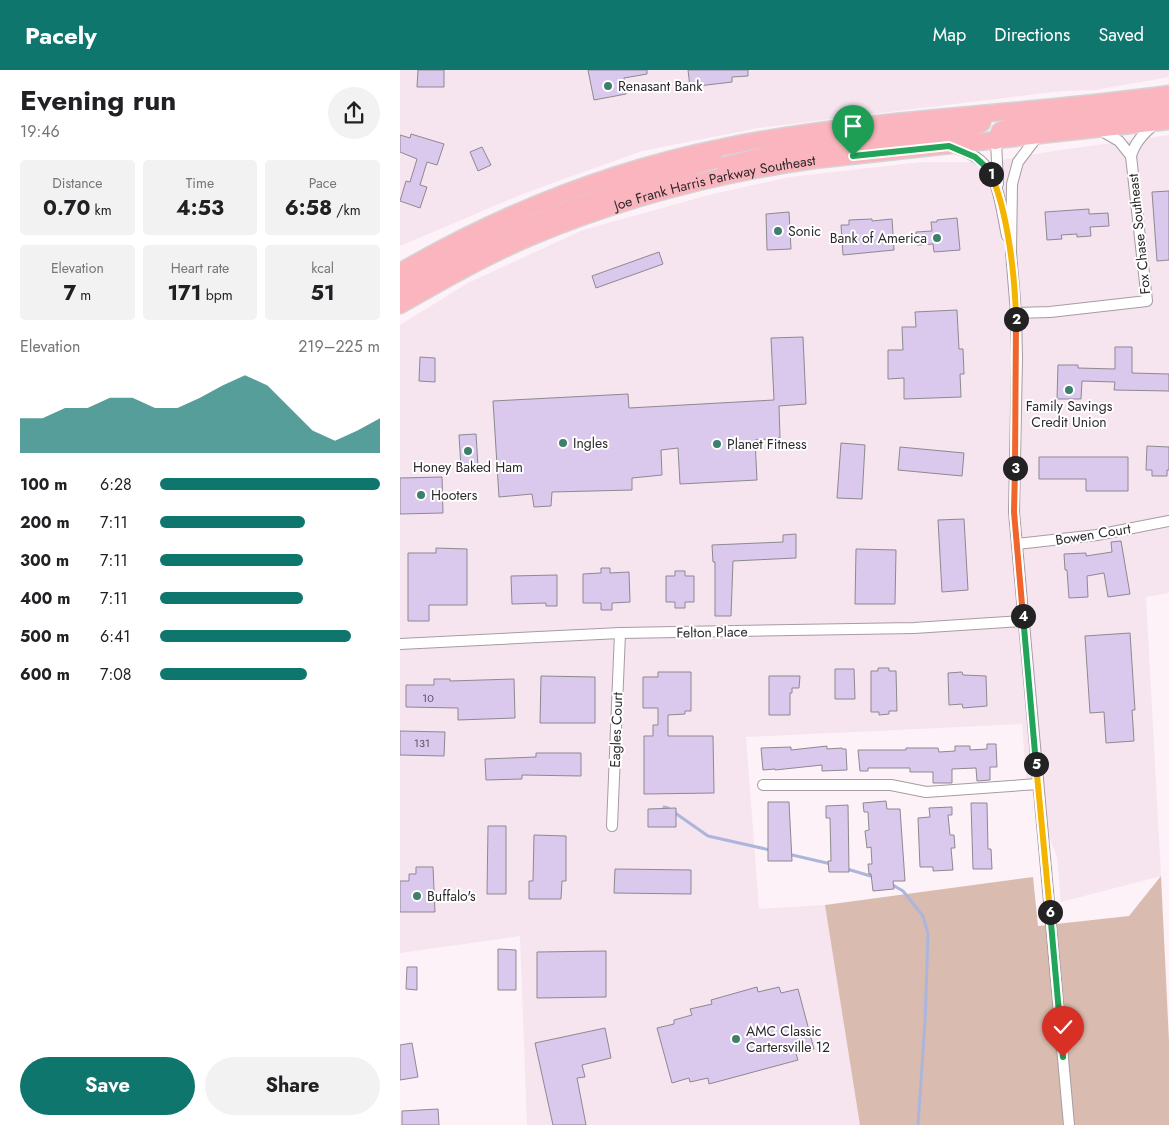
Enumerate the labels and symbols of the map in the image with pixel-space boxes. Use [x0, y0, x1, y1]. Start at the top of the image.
place label: Renasant Bank [618, 76, 703, 96]
marker: Renasant Bank [602, 80, 614, 92]
pin [832, 105, 874, 156]
street label: Joe Frank Harris Parkway Southeast [609, 150, 817, 216]
pin: 1 [978, 162, 1004, 186]
street label: Fox Chase Southeast [1123, 172, 1155, 295]
place label: Sonic [788, 221, 821, 241]
marker: Sonic [772, 225, 784, 237]
place label: Bank of America [830, 228, 927, 248]
marker: Bank of America [931, 232, 943, 244]
pin: 2 [1004, 306, 1028, 332]
marker: Family Savings Credit Union [1063, 384, 1075, 396]
place label: Family Savings Credit Union [1026, 396, 1113, 432]
place label: Ingles [573, 433, 608, 453]
place label: Planet Fitness [727, 434, 807, 454]
marker: Ingles [557, 437, 569, 449]
marker: Planet Fitness [711, 438, 723, 450]
marker: Honey Baked Ham [462, 445, 474, 457]
pin: 3 [1002, 456, 1028, 480]
place label: Honey Baked Ham [413, 457, 523, 477]
place label: Hooters [431, 485, 478, 505]
marker: Hooters [415, 489, 427, 501]
street label: Bowen Court [1054, 518, 1133, 550]
pin: 4 [1010, 604, 1036, 628]
street label: Felton Place [676, 621, 748, 643]
house number: 10 [422, 690, 434, 706]
street label: Eagles Court [605, 691, 627, 768]
house number: 131 [414, 735, 430, 751]
pin: 5 [1024, 752, 1048, 776]
place label: Buffalo's [427, 886, 476, 906]
marker: Buffalo's [411, 890, 423, 902]
pin: 6 [1038, 900, 1062, 924]
pin [1042, 1006, 1084, 1057]
place label: AMC Classic Cartersville 12 [746, 1021, 830, 1057]
marker: AMC Classic Cartersville 12 [730, 1033, 742, 1045]

